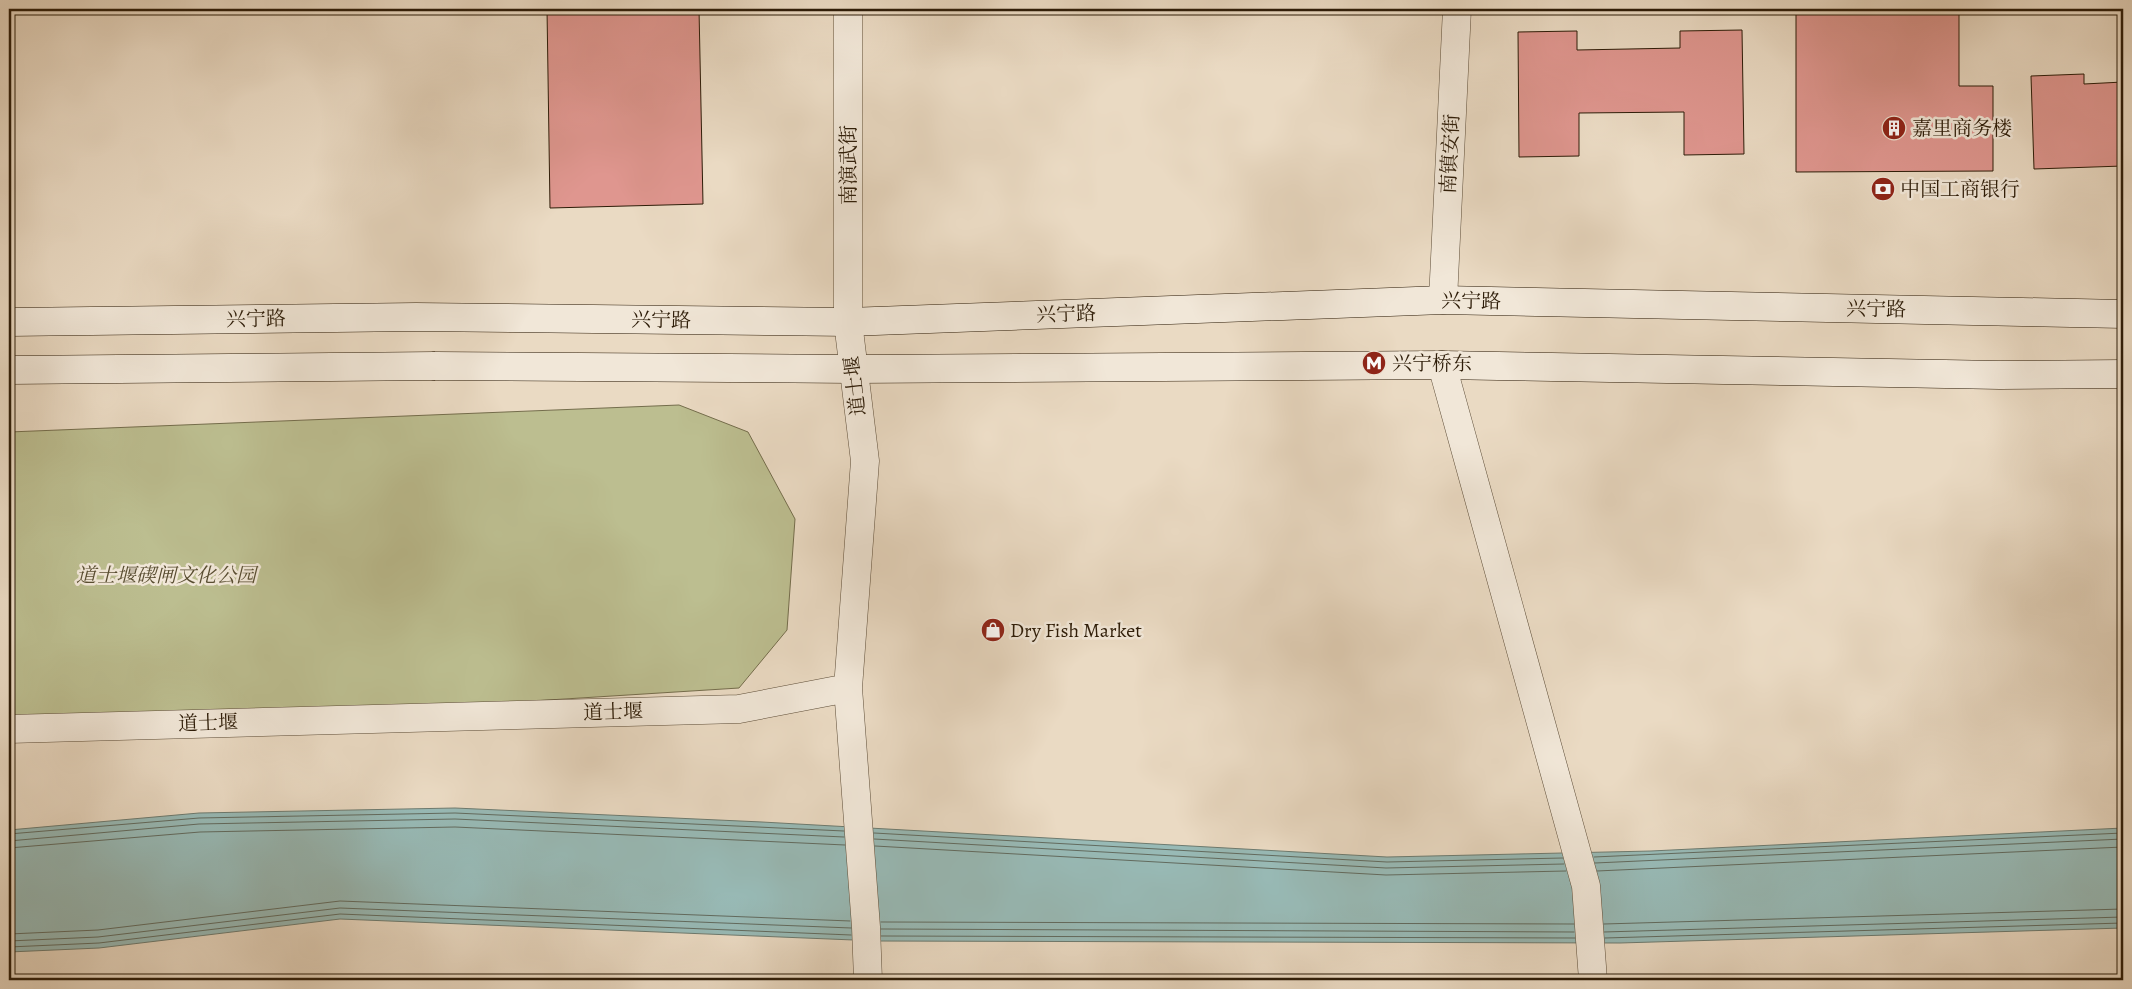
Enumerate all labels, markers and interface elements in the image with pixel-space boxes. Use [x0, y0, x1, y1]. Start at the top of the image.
street label: 南镇安街 [1434, 113, 1466, 195]
building icon: 嘉里商务楼 [1881, 115, 1907, 141]
place label: 嘉里商务楼 [1912, 115, 2012, 142]
street label: 南演武街 [835, 125, 862, 205]
bank icon: 中国工商银行 [1870, 176, 1896, 202]
place label: 中国工商银行 [1900, 176, 2020, 203]
street label: 兴宁路 [1441, 287, 1501, 315]
street label: 兴宁路 [1846, 295, 1906, 323]
street label: 兴宁路 [1036, 299, 1096, 329]
street label: 兴宁路 [226, 305, 286, 333]
street label: 兴宁路 [631, 306, 691, 334]
metro station icon: 兴宁桥东 [1361, 350, 1387, 376]
place label: 兴宁桥东 [1392, 350, 1472, 377]
street label: 道士堰 [838, 355, 872, 417]
park label: 道士堰碶闸文化公园 [76, 562, 259, 589]
shop icon: Dry Fish Market [980, 617, 1006, 643]
place label: Dry Fish Market [1010, 617, 1142, 644]
street label: 道士堰 [583, 697, 643, 727]
street label: 道士堰 [178, 708, 238, 738]

